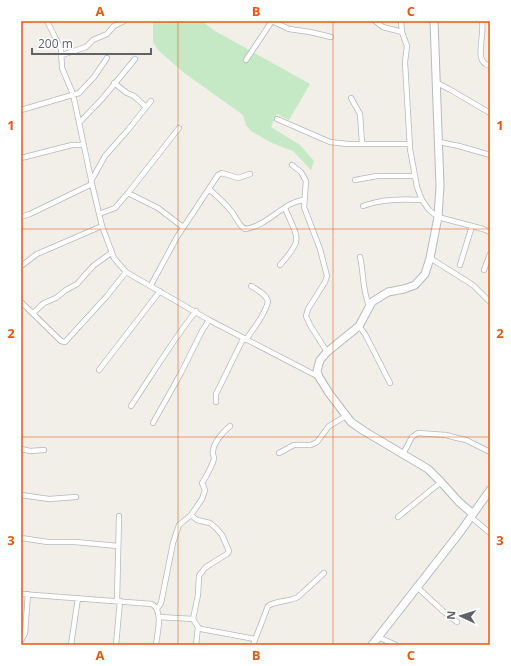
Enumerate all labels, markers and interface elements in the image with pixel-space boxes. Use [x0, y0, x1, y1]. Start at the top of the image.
text: A [96, 2, 105, 20]
text: B [252, 2, 261, 20]
text: C [407, 2, 415, 20]
scale bar [32, 30, 151, 56]
text: 200 m [38, 35, 73, 52]
text: 1 [7, 116, 15, 134]
text: 1 [496, 116, 504, 134]
text: 2 [7, 324, 15, 342]
text: 2 [496, 324, 504, 342]
text: 3 [7, 531, 15, 549]
text: 3 [496, 531, 504, 549]
north arrow [441, 596, 481, 636]
text: N [443, 610, 458, 620]
text: A [96, 646, 105, 664]
text: B [252, 646, 261, 664]
text: C [407, 646, 415, 664]

